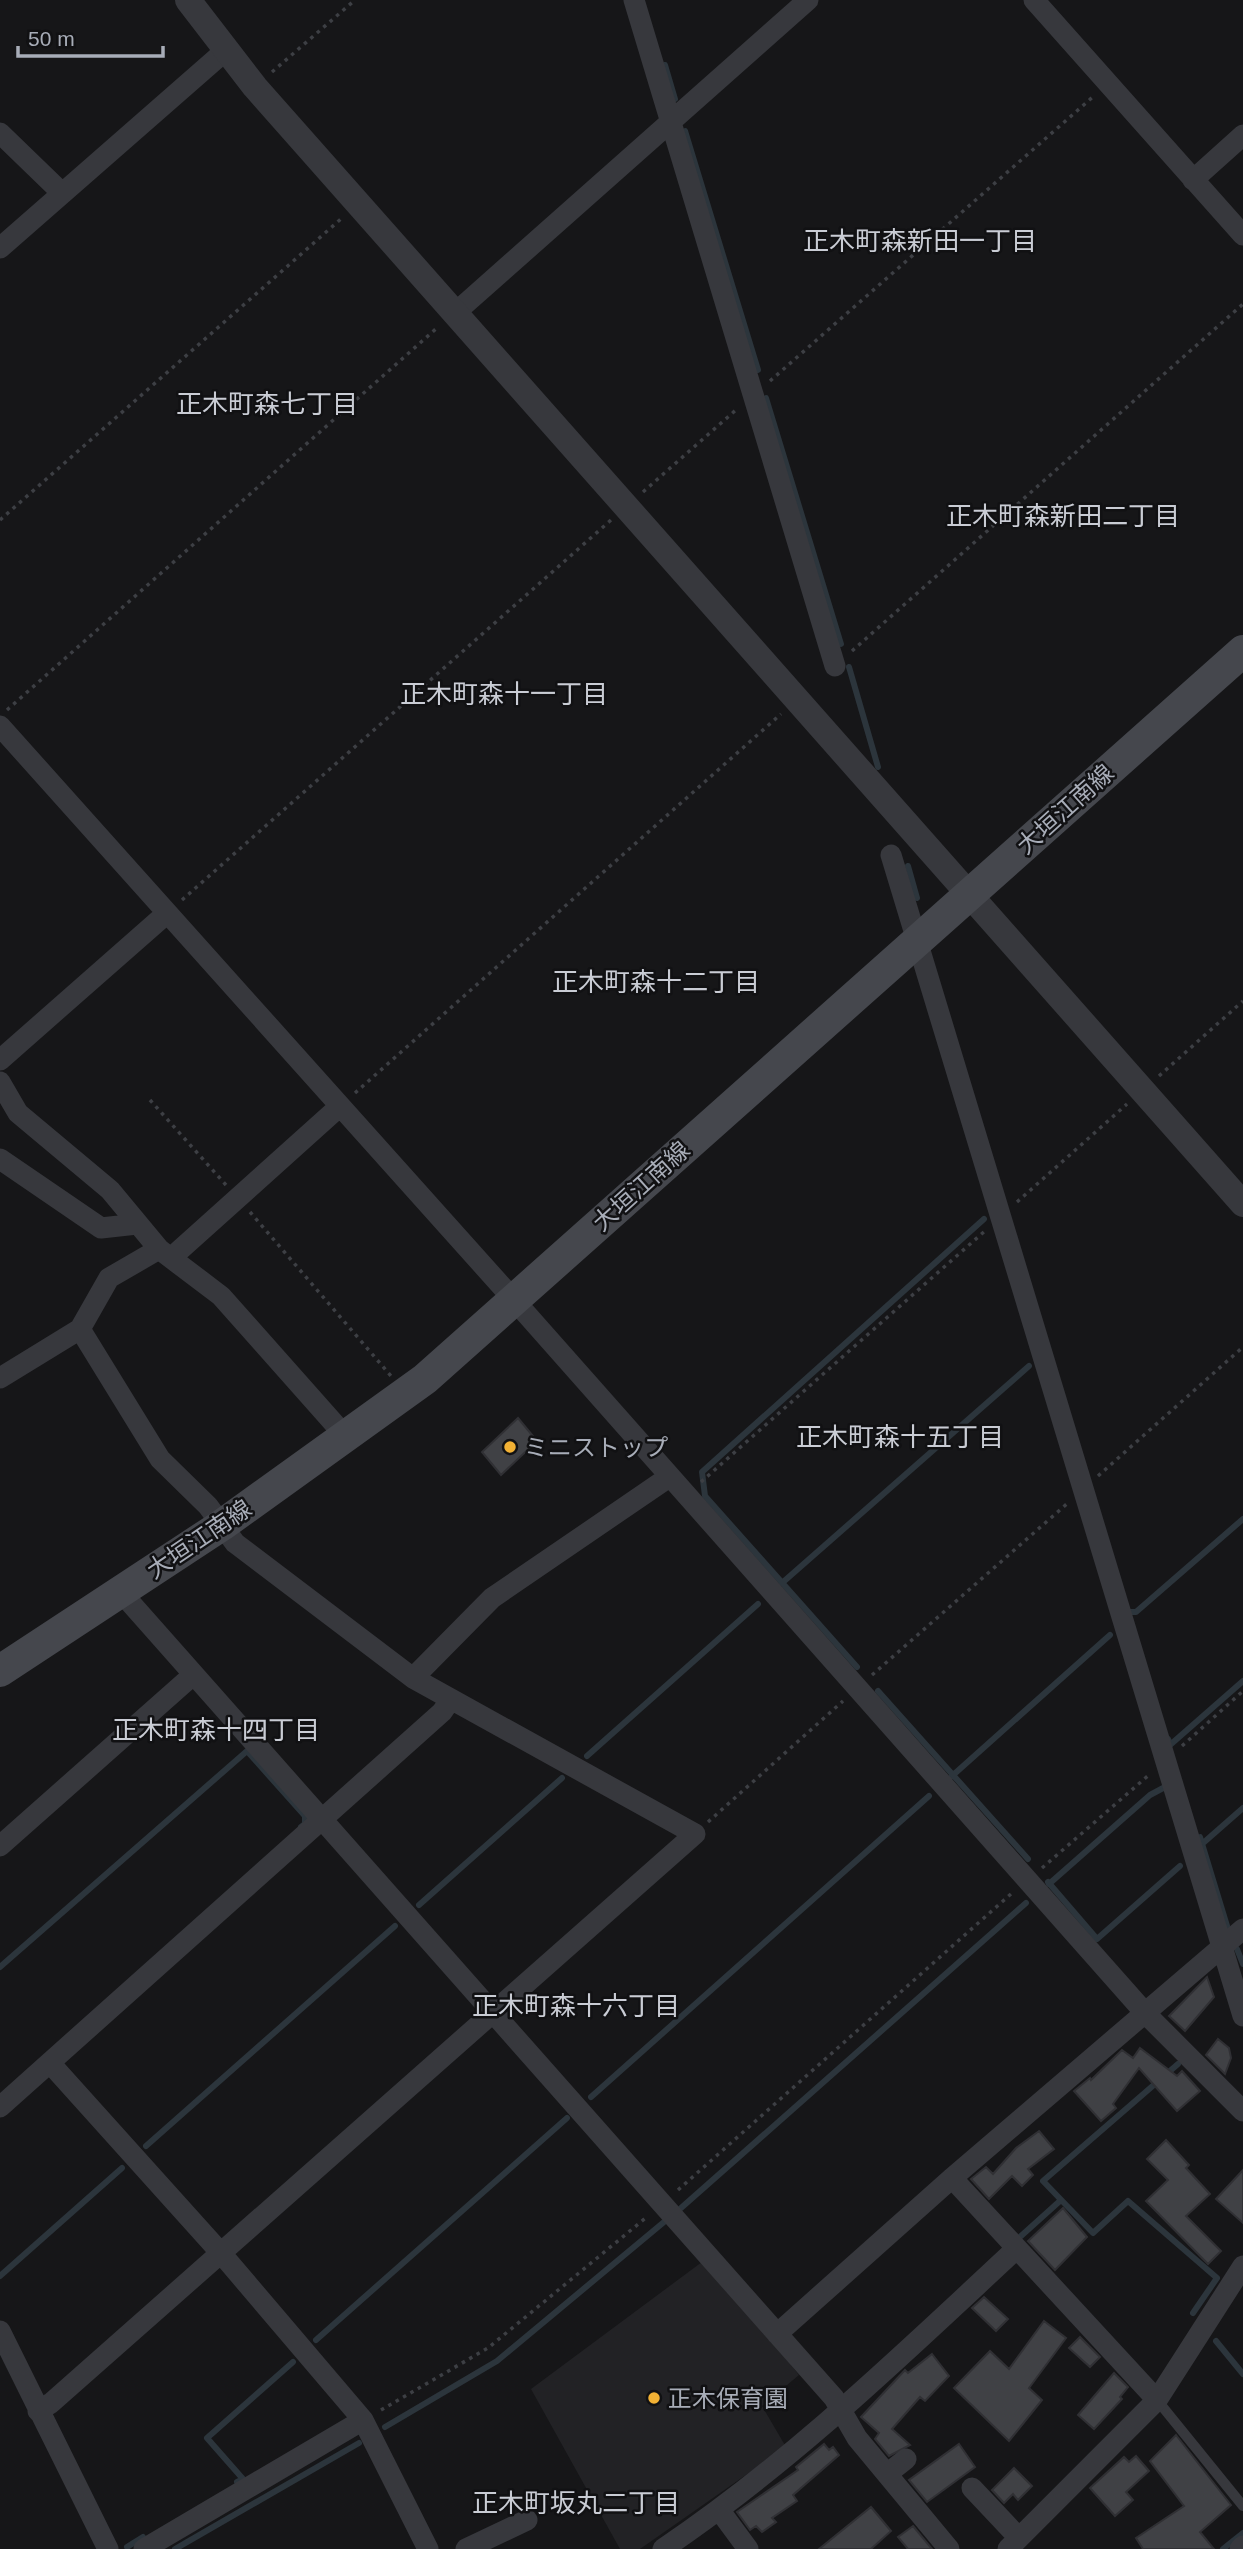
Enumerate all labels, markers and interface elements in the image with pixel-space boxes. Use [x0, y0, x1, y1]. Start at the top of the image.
scale bar [18, 14, 163, 58]
text: 50 m [28, 27, 75, 50]
district label: 正木町森新田一丁目 [803, 226, 1037, 256]
district label: 正木町森七丁目 [176, 389, 358, 419]
district label: 正木町森新田二丁目 [946, 501, 1180, 531]
district label: 正木町森十一丁目 [400, 679, 608, 709]
street label: 大垣江南線 [1011, 759, 1119, 859]
district label: 正木町森十二丁目 [552, 967, 760, 997]
street label: 大垣江南線 [587, 1136, 695, 1236]
district label: 正木町森十五丁目 [796, 1422, 1004, 1452]
place label: ミニストップ [524, 1434, 668, 1461]
marker: ミニストップ [502, 1439, 518, 1455]
street label: 大垣江南線 [142, 1494, 256, 1584]
district label: 正木町森十四丁目 [112, 1715, 320, 1745]
district label: 正木町森十六丁目 [472, 1991, 680, 2021]
place label: 正木保育園 [668, 2385, 788, 2412]
marker: 正木保育園 [646, 2390, 662, 2406]
district label: 正木町坂丸二丁目 [472, 2488, 680, 2518]

